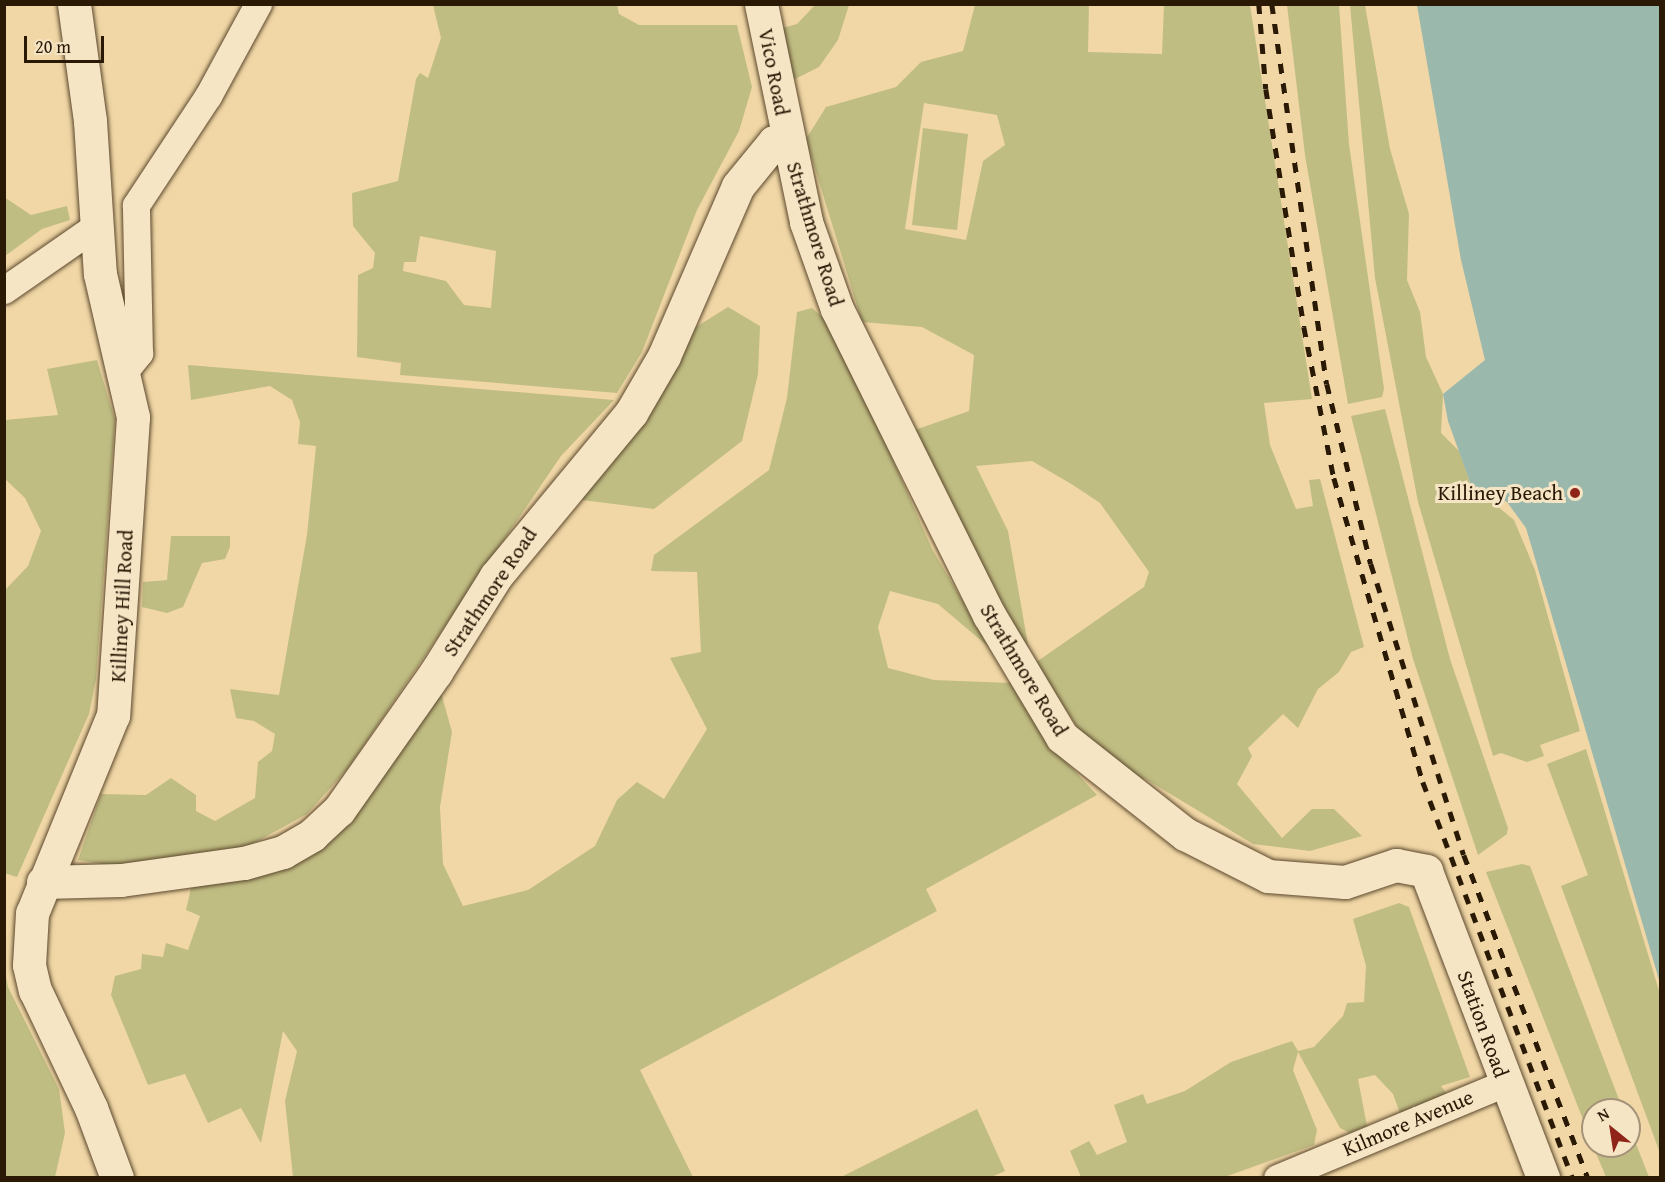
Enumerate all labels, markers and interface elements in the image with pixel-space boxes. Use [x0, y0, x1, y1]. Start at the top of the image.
scale bar [27, 24, 106, 62]
street label: Vico Road [753, 26, 795, 118]
text: 20 m [35, 33, 71, 60]
street label: Strathmore Road [781, 159, 849, 309]
place label: Killiney Beach [1438, 480, 1563, 506]
marker: Killiney Beach [1568, 486, 1582, 500]
street label: Strathmore Road [438, 523, 542, 661]
street label: Killiney Hill Road [105, 529, 139, 683]
street label: Strathmore Road [975, 599, 1073, 741]
street label: Station Road [1452, 967, 1514, 1081]
street label: Kilmore Avenue [1339, 1084, 1477, 1162]
north arrow [1581, 1098, 1641, 1158]
text: N [1592, 1101, 1614, 1127]

